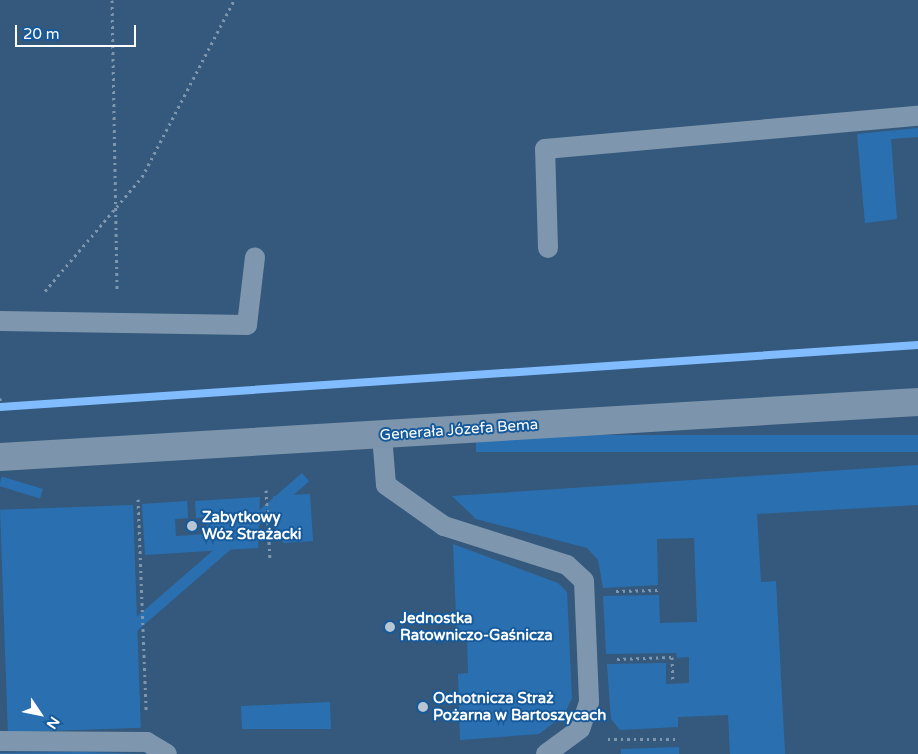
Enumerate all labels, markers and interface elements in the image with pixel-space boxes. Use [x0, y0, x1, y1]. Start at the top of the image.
scale bar [18, 15, 139, 47]
text: 20 m [23, 25, 60, 43]
street label: Generała Józefa Bema [379, 415, 539, 445]
place label: Zabytkowy Wóz Strażacki [202, 508, 302, 543]
marker: Zabytkowy Wóz Strażacki [186, 520, 198, 532]
place label: Jednostka Ratowniczo-Gaśnicza [400, 609, 553, 644]
marker: Jednostka Ratowniczo-Gaśnicza [384, 621, 396, 633]
north arrow [15, 689, 65, 739]
place label: Ochotnicza Straż Pożarna w Bartoszycach [433, 689, 606, 724]
marker: Ochotnicza Straż Pożarna w Bartoszycach [417, 701, 429, 713]
text: N [43, 713, 63, 732]

